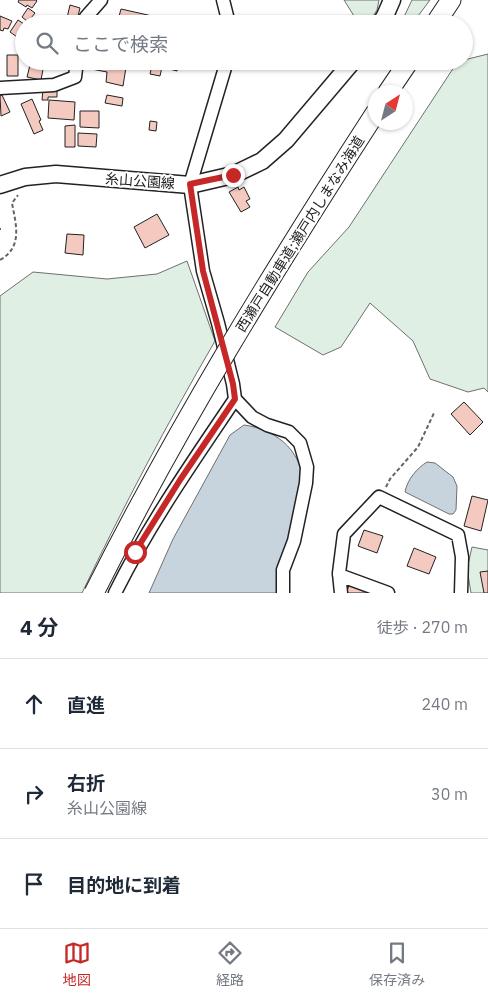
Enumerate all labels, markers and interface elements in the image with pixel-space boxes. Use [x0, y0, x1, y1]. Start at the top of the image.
search box [15, 15, 473, 70]
icon: search [33, 29, 61, 57]
text: ここで検索 [73, 32, 168, 56]
north arrow [368, 85, 413, 130]
street label: 西瀬戸自動車道;瀬戸内しまなみ海道 [232, 133, 368, 335]
route end [222, 164, 245, 187]
street label: 糸山公園線 [104, 170, 176, 192]
route start [124, 541, 147, 564]
text: 4 分 [20, 613, 59, 641]
text: 徒歩 · 270 m [377, 617, 468, 637]
icon: ahead [20, 690, 48, 718]
text: 直進 [67, 693, 105, 717]
text: 240 m [421, 694, 468, 714]
text: 右折 [67, 771, 105, 795]
icon: right [20, 780, 48, 808]
text: 30 m [431, 784, 468, 804]
text: 糸山公園線 [67, 798, 147, 818]
icon: arrive [20, 870, 48, 898]
text: 目的地に到着 [67, 873, 181, 897]
tab: 地図 [63, 939, 91, 989]
tab: 経路 [216, 939, 244, 989]
tab: 保存済み [369, 939, 425, 989]

